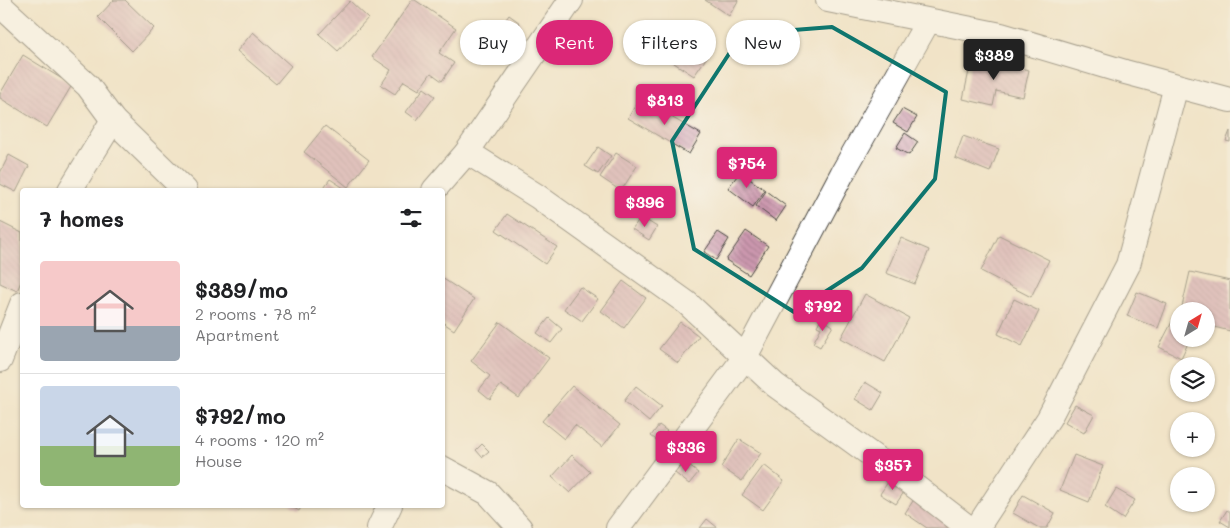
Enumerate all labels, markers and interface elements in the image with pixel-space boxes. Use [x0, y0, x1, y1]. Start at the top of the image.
chip: Buy [460, 20, 526, 65]
chip: Rent [536, 20, 613, 65]
chip: Filters [623, 20, 716, 65]
chip: New [726, 20, 800, 65]
pin: $389 [964, 38, 1024, 81]
text: $389 [974, 44, 1014, 65]
pin: $813 [635, 84, 695, 126]
text: $813 [647, 89, 683, 110]
pin: $754 [717, 146, 777, 189]
text: $754 [728, 152, 766, 173]
pin: $396 [615, 186, 675, 228]
text: $396 [626, 191, 664, 212]
icon: filters [397, 204, 425, 232]
text: 7 homes [40, 205, 124, 232]
text: $389/mo [195, 276, 288, 303]
icon: home [80, 281, 140, 341]
pin: $792 [793, 290, 853, 332]
text: $792 [804, 295, 842, 316]
north arrow [1170, 302, 1215, 348]
map controls [1170, 302, 1215, 512]
text: 2 rooms · 78 m² [195, 303, 316, 324]
text: Apartment [195, 324, 280, 345]
button: layers [1170, 357, 1215, 402]
text: $792/mo [195, 402, 286, 429]
icon: home [80, 406, 140, 466]
button: + [1170, 412, 1215, 457]
text: 4 rooms · 120 m² [195, 429, 324, 450]
pin: $336 [656, 430, 716, 473]
text: $336 [667, 436, 705, 457]
pin: $357 [863, 448, 923, 491]
text: House [195, 450, 242, 471]
text: $357 [874, 454, 912, 475]
button: − [1170, 467, 1215, 512]

